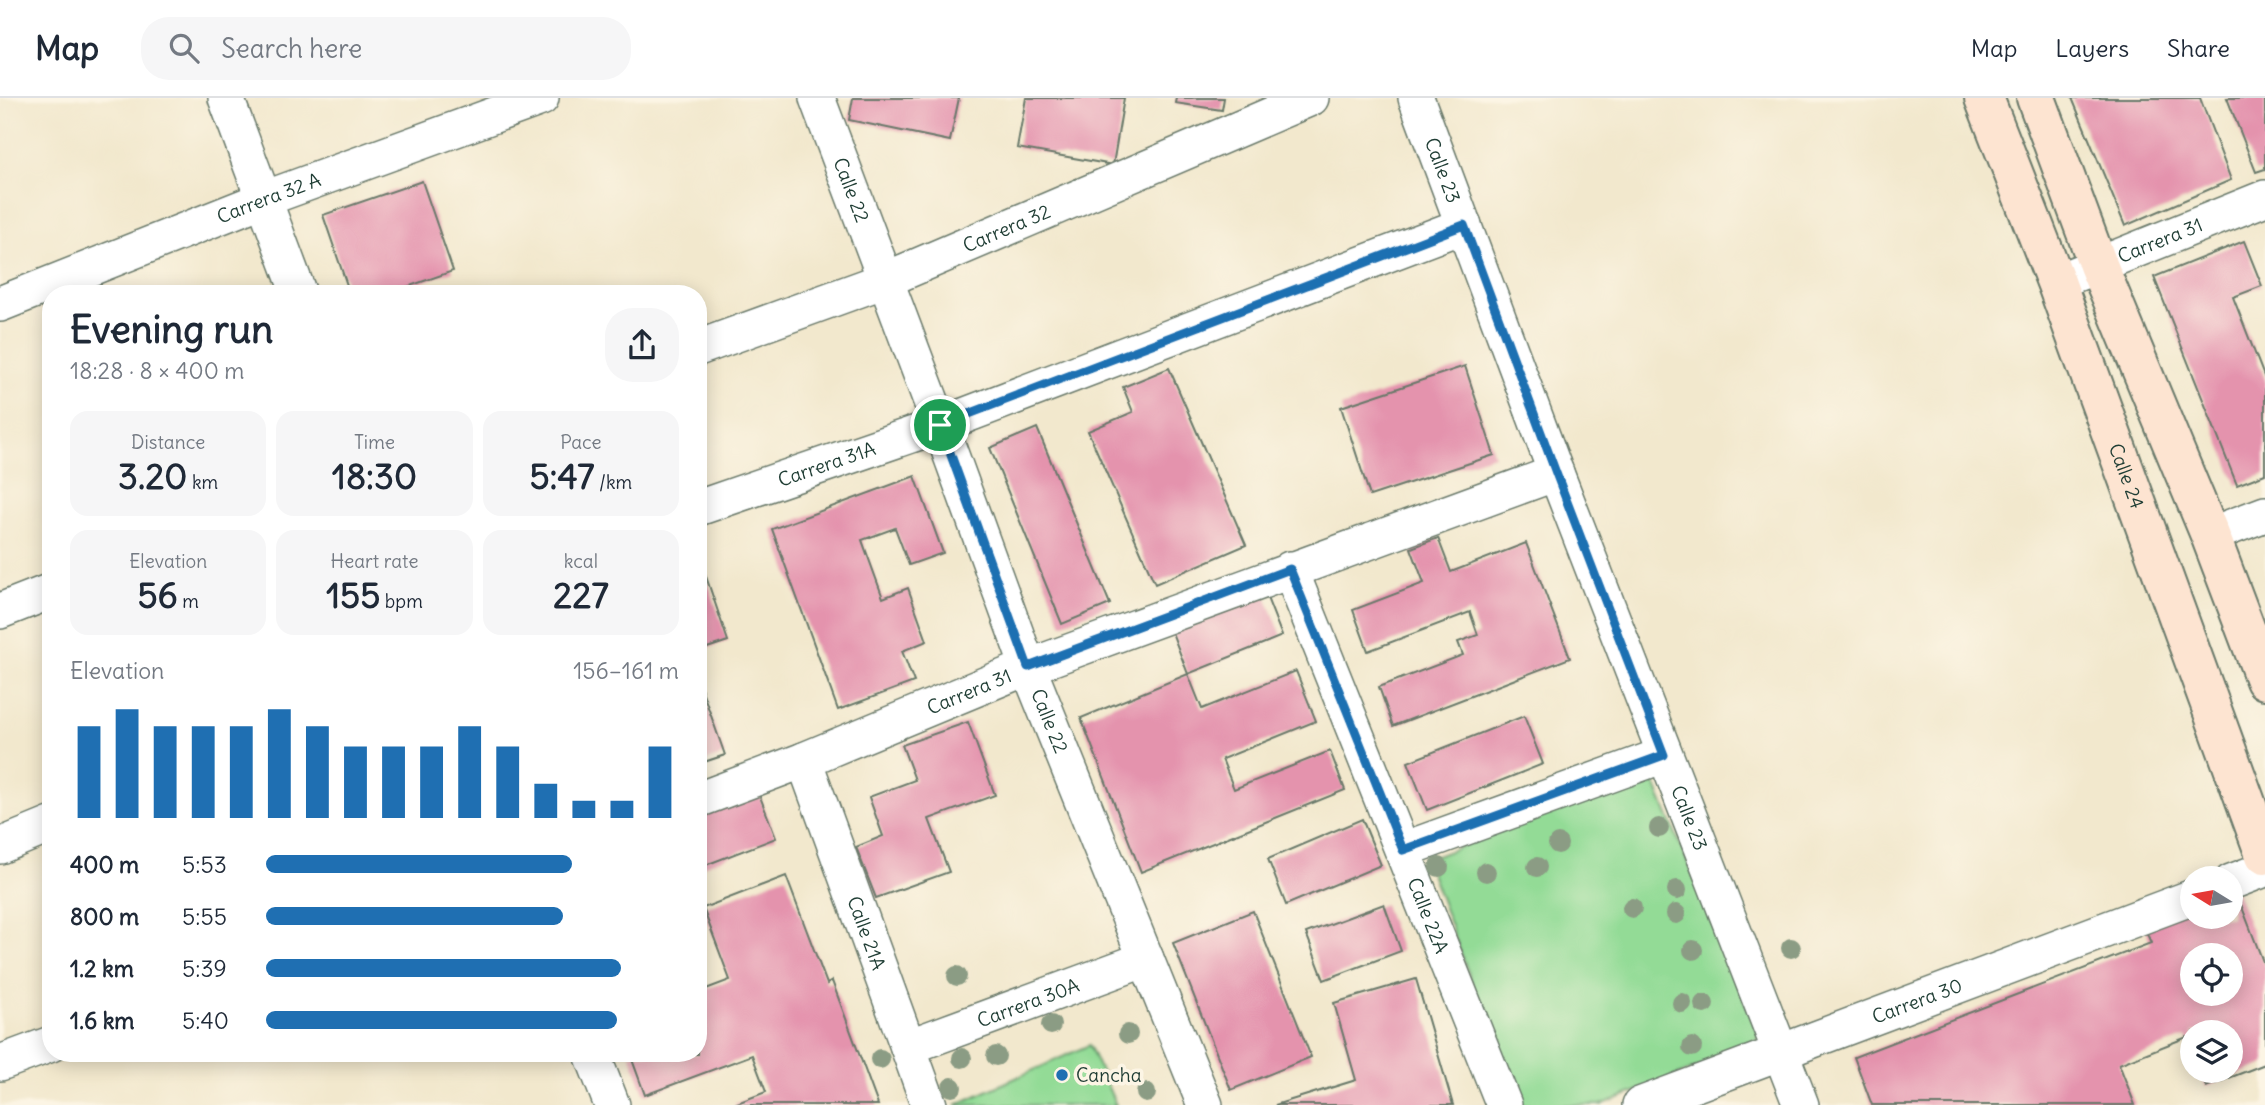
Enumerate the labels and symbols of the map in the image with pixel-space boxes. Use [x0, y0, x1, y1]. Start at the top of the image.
street label: Calle 23 [1420, 134, 1466, 206]
street label: Calle 22 [828, 154, 875, 225]
street label: Carrera 32 A [213, 167, 324, 229]
street label: Carrera 32 [959, 199, 1054, 257]
street label: Carrera 31 [2114, 212, 2206, 268]
pin [910, 395, 970, 455]
street label: Carrera 31A [775, 436, 879, 492]
street label: Calle 24 [2104, 440, 2150, 512]
street label: Carrera 31 [923, 663, 1015, 720]
street label: Calle 22 [1026, 685, 1074, 757]
street label: Calle 23 [1666, 782, 1713, 854]
north arrow [2180, 866, 2244, 929]
street label: Calle 22A [1402, 874, 1454, 957]
street label: Calle 21A [842, 893, 891, 973]
street label: Carrera 30A [974, 973, 1082, 1032]
street label: Carrera 30 [1869, 973, 1966, 1029]
place label: Cancha [1076, 1063, 1142, 1087]
marker: Cancha [1054, 1067, 1070, 1083]

